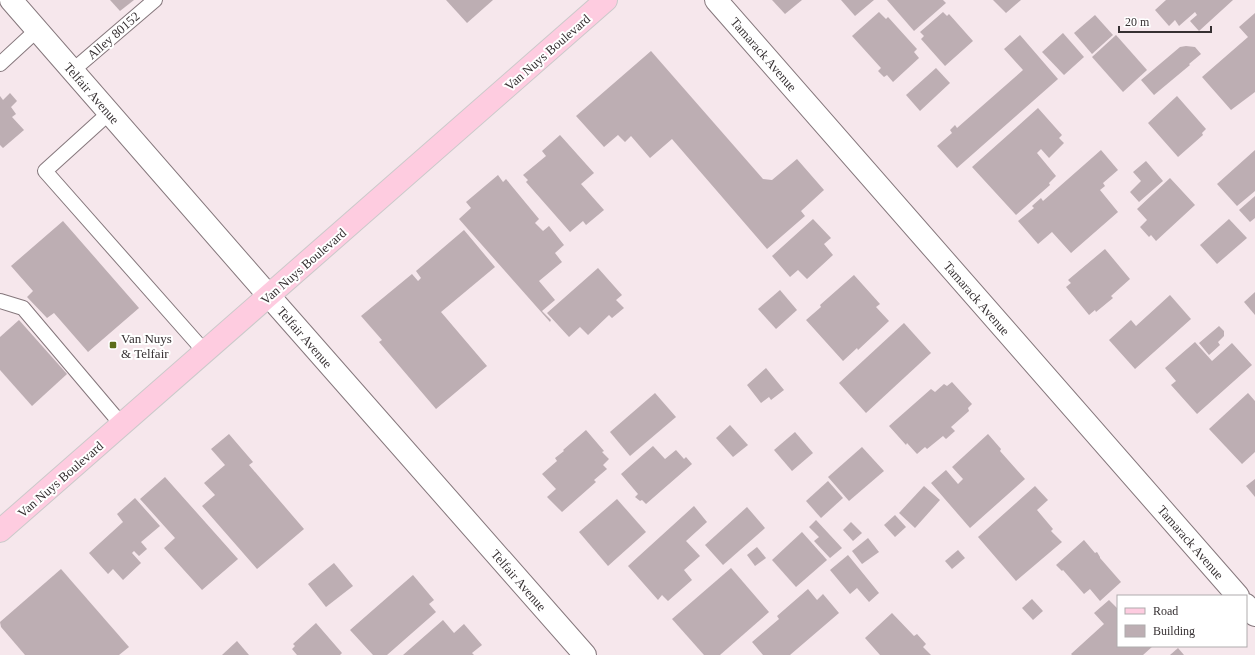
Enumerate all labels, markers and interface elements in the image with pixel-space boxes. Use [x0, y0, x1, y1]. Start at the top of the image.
scale bar [1119, 8, 1211, 34]
street label: Alley 80152 [84, 9, 143, 62]
street label: Van Nuys Boulevard [502, 11, 593, 94]
street label: Tamarack Avenue [727, 14, 800, 95]
text: 20 m [1125, 15, 1150, 29]
street label: Telfair Avenue [61, 60, 123, 127]
street label: Van Nuys Boulevard [258, 225, 349, 308]
street label: Tamarack Avenue [940, 258, 1013, 339]
street label: Telfair Avenue [274, 304, 336, 371]
place label: Van Nuys & Telfair [121, 331, 172, 361]
marker: Van Nuys & Telfair [108, 340, 118, 350]
street label: Van Nuys Boulevard [15, 438, 106, 521]
street label: Tamarack Avenue [1154, 502, 1227, 583]
street label: Telfair Avenue [488, 547, 550, 614]
legend [1117, 595, 1247, 647]
text: Road [1153, 604, 1178, 618]
text: Building [1153, 624, 1195, 638]

